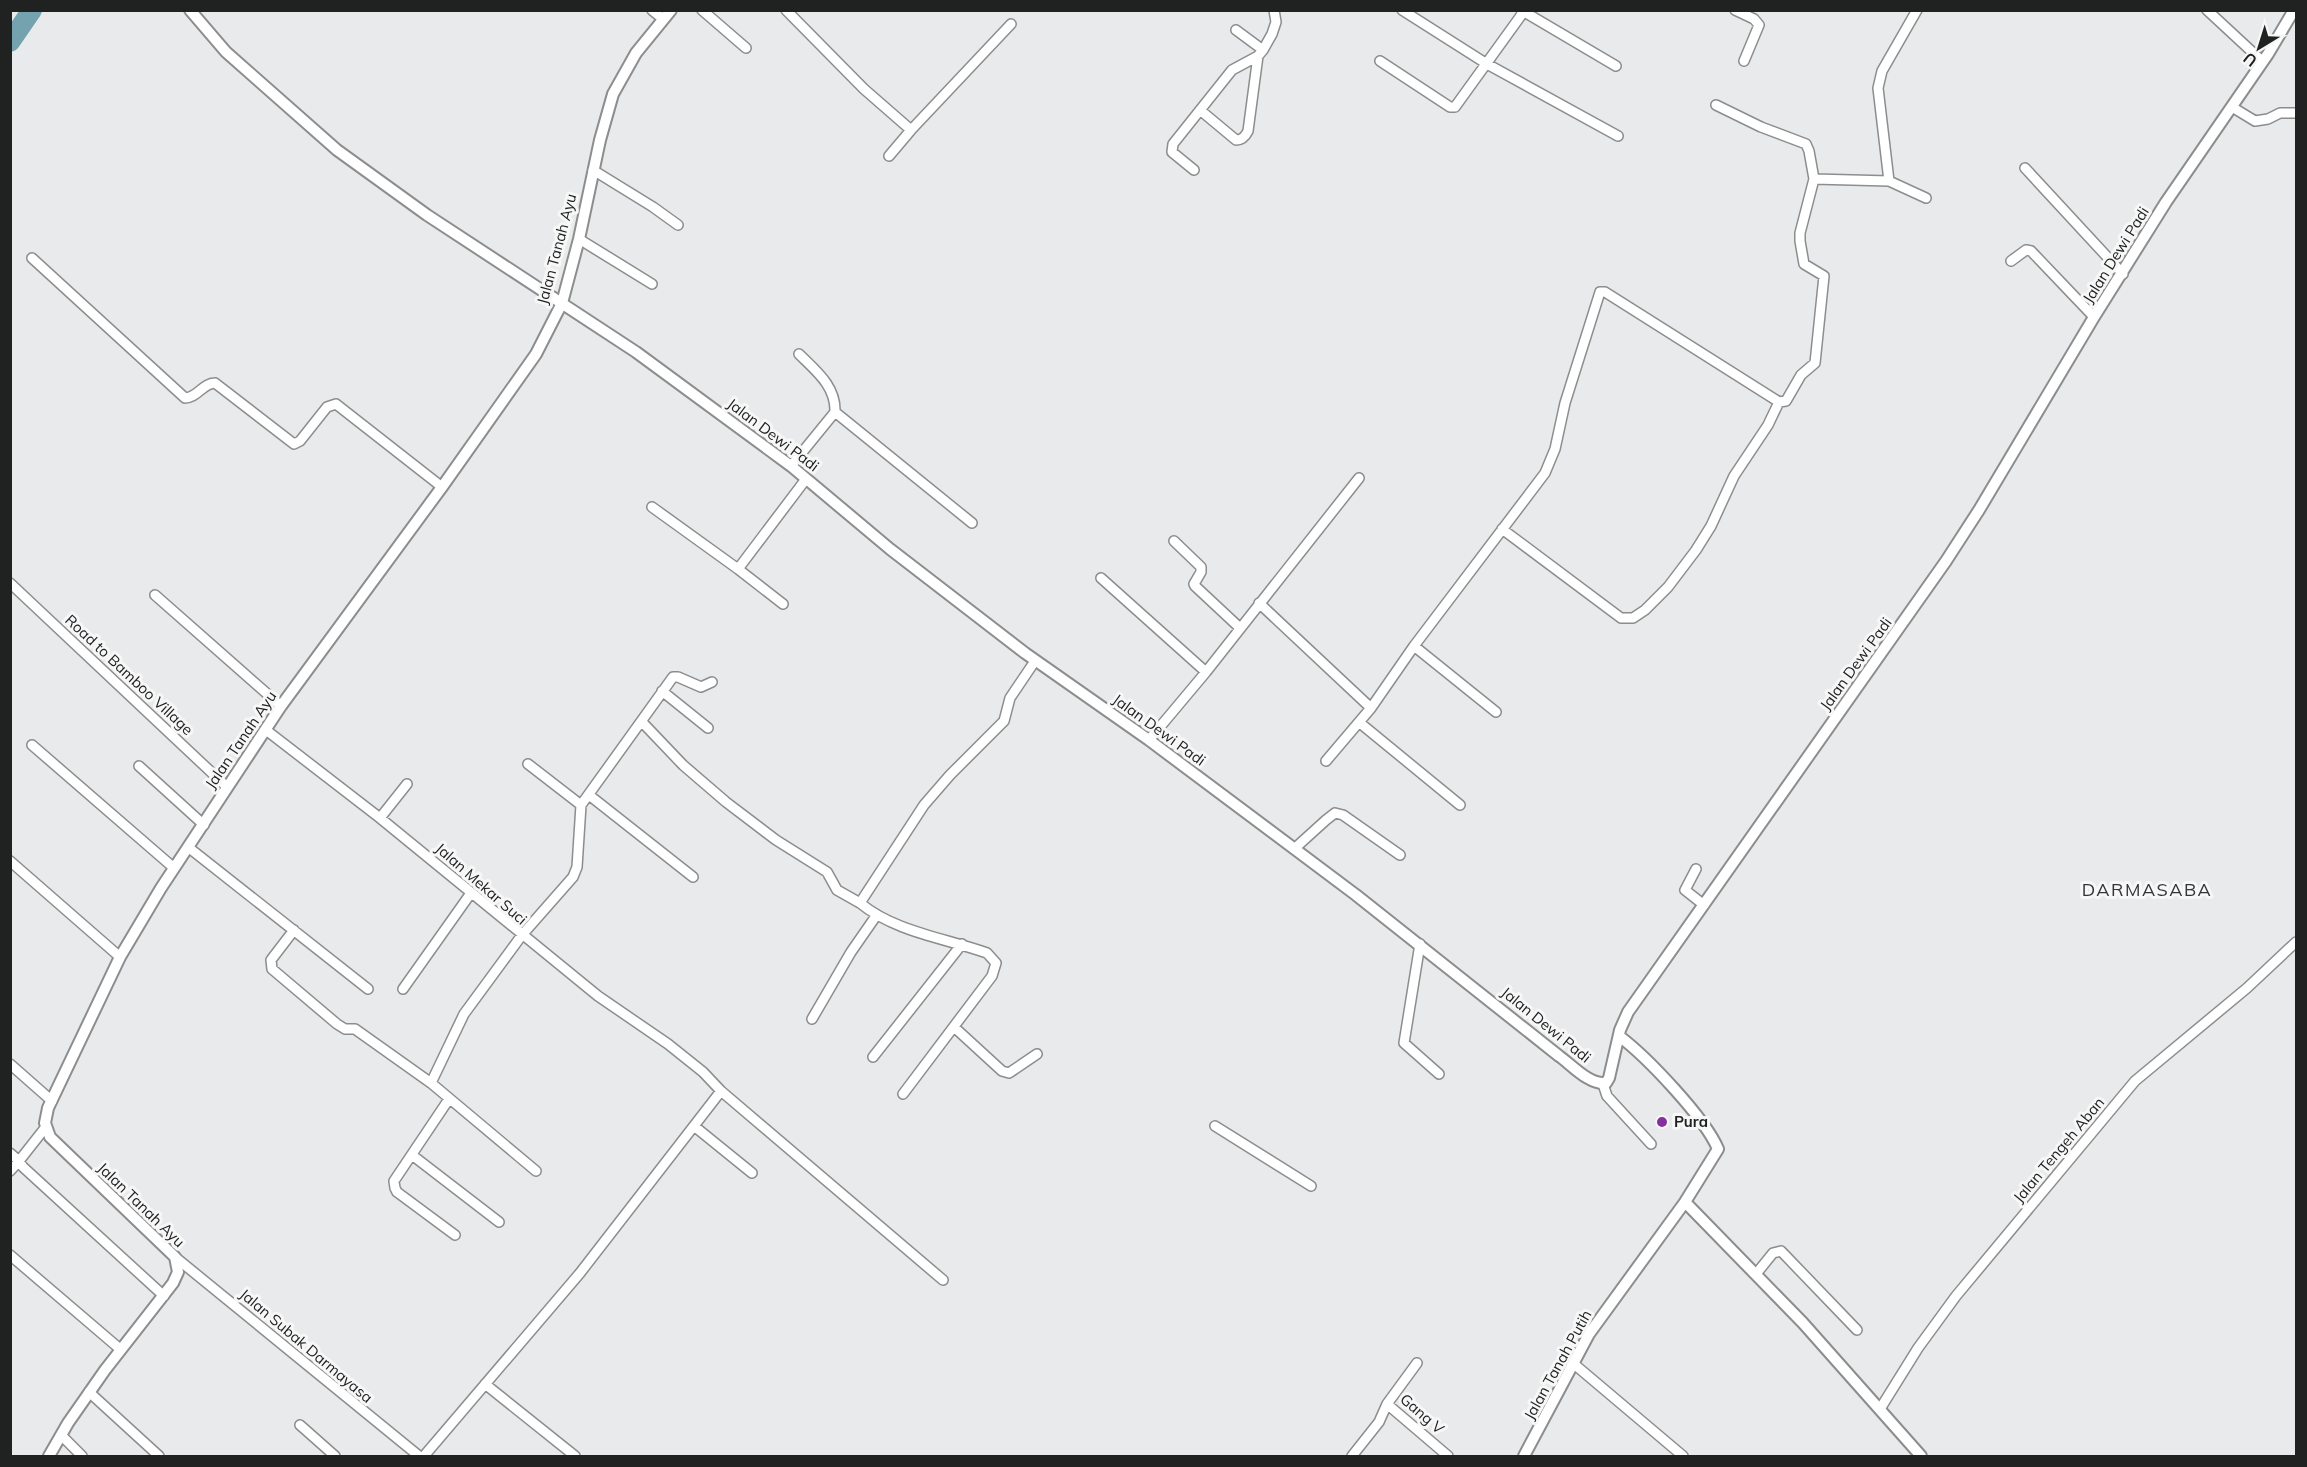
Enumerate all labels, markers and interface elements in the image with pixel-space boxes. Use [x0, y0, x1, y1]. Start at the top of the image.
north arrow [2229, 18, 2289, 78]
text: U [2239, 48, 2261, 71]
street label: Jalan Tanah Ayu [533, 191, 580, 306]
street label: Jalan Dewi Padi [2078, 203, 2153, 306]
street label: Jalan Dewi Padi [724, 394, 823, 475]
street label: Road to Bamboo Village [61, 610, 197, 739]
street label: Jalan Dewi Padi [1816, 614, 1896, 714]
street label: Jalan Tanah Ayu [201, 687, 280, 792]
street label: Jalan Dewi Padi [1109, 690, 1209, 770]
street label: Jalan Mekar Suci [432, 839, 531, 929]
district label: DARMASABA [2082, 878, 2212, 901]
street label: Jalan Dewi Padi [1498, 983, 1595, 1067]
street label: Jalan Tengeh Aban [2009, 1093, 2108, 1206]
place label: Pura [1674, 1112, 1708, 1131]
marker: Pura [1655, 1115, 1669, 1129]
street label: Jalan Tanah Ayu [94, 1158, 189, 1251]
street label: Jalan Subak Darmayasa [236, 1284, 377, 1407]
street label: Jalan Tanah Putih [1520, 1307, 1596, 1423]
street label: Gang V [1396, 1389, 1449, 1438]

